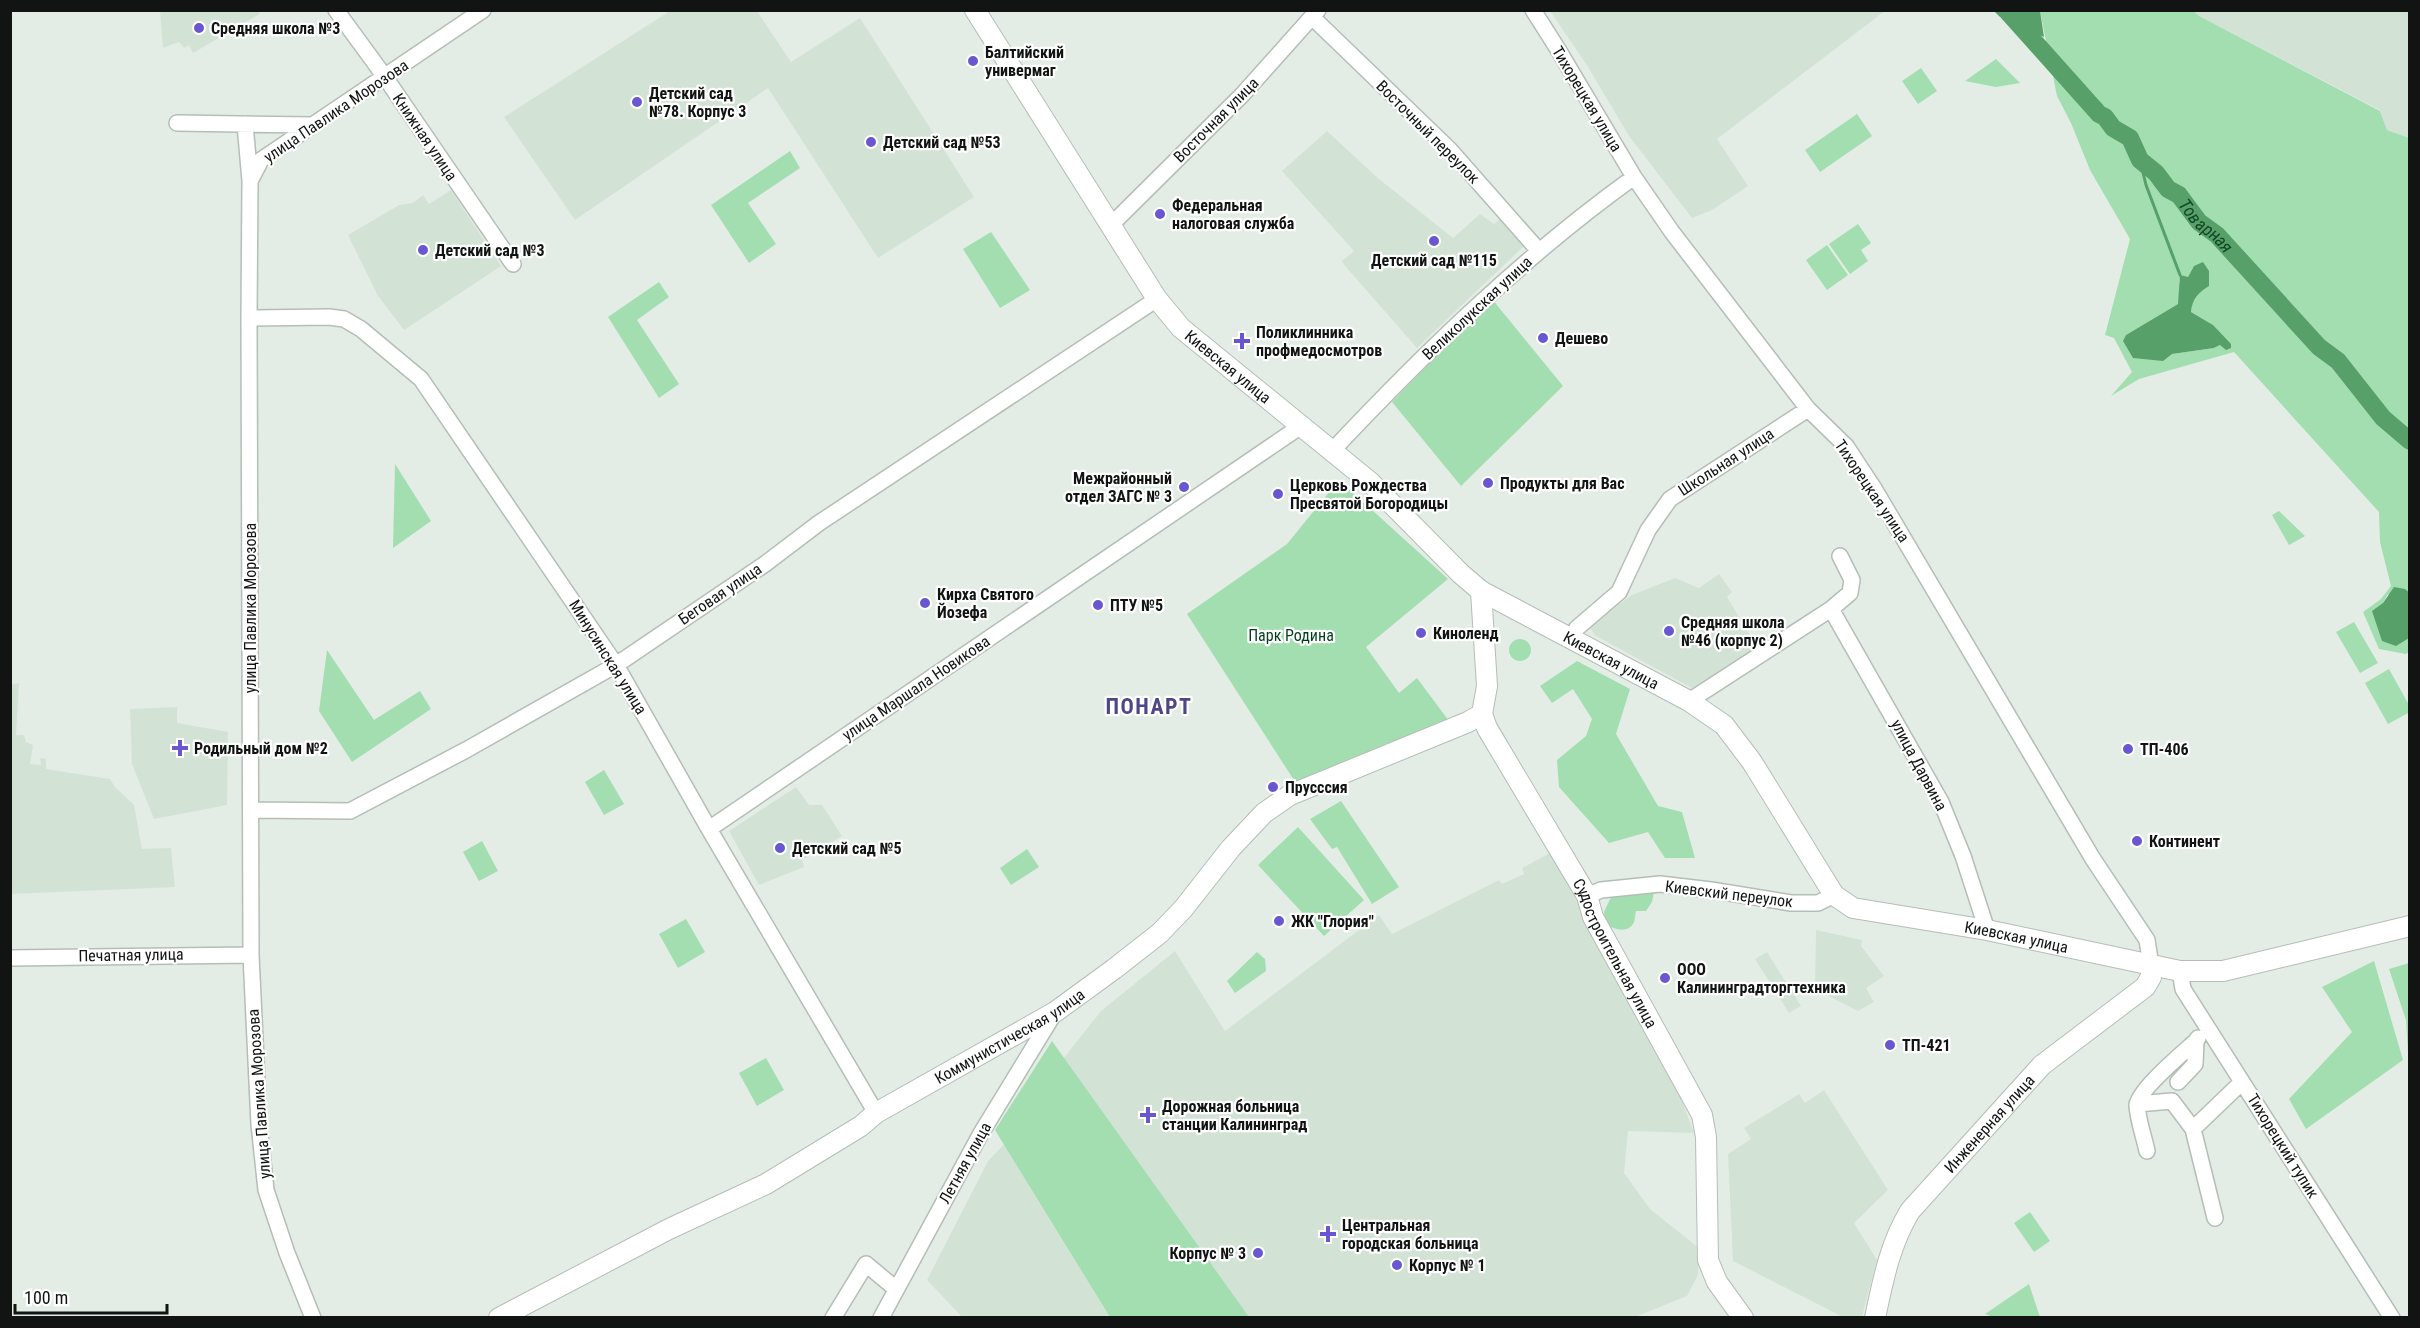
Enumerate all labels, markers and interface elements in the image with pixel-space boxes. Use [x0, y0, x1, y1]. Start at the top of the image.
place label: Средняя школа №3 [211, 19, 340, 38]
marker: Средняя школа №3 [192, 21, 206, 35]
place label: Балтийский универмаг [985, 43, 1064, 80]
street label: Тихорецкая улица [1548, 43, 1626, 155]
marker: Балтийский универмаг [966, 54, 980, 68]
street label: улица Павлика Морозова [260, 56, 412, 166]
street label: Восточная улица [1170, 74, 1262, 166]
street label: Восточный переулок [1372, 76, 1484, 188]
place label: Детский сад №78. Корпус 3 [649, 84, 746, 121]
street label: Книжная улица [389, 90, 461, 184]
marker: Детский сад №78. Корпус 3 [630, 95, 644, 109]
place label: Детский сад №53 [883, 133, 1001, 152]
marker: Детский сад №53 [864, 135, 878, 149]
water label: Товарная [2175, 194, 2238, 257]
place label: Федеральная налоговая служба [1172, 196, 1295, 233]
marker: Федеральная налоговая служба [1153, 207, 1167, 221]
marker: Детский сад №115 [1427, 234, 1441, 248]
place label: Детский сад №3 [435, 241, 545, 260]
marker: Детский сад №3 [416, 243, 430, 257]
place label: Детский сад №115 [1371, 251, 1497, 270]
street label: Великолукская улица [1418, 252, 1536, 364]
place label: Поликлинника профмедосмотров [1256, 323, 1382, 360]
street label: Киевская улица [1181, 326, 1275, 407]
place label: Дешево [1555, 329, 1608, 348]
marker: Дешево [1536, 331, 1550, 345]
marker: Поликлинника профмедосмотров [1233, 332, 1251, 350]
street label: Школьная улица [1675, 424, 1777, 500]
street label: Тихорецкая улица [1831, 436, 1913, 546]
place label: Межрайонный отдел ЗАГС № 3 [1065, 469, 1172, 506]
place label: Продукты для Вас [1500, 474, 1625, 493]
place label: Церковь Рождества Пресвятой Богородицы [1290, 476, 1448, 513]
marker: Продукты для Вас [1481, 476, 1495, 490]
marker: Межрайонный отдел ЗАГС № 3 [1177, 480, 1191, 494]
marker: Церковь Рождества Пресвятой Богородицы [1271, 487, 1285, 501]
street label: улица Павлика Морозова [241, 523, 260, 693]
street label: Беговая улица [675, 559, 765, 629]
place label: Кирха Святого Йозефа [937, 585, 1034, 622]
street label: Минусинская улица [565, 596, 651, 718]
marker: Кирха Святого Йозефа [918, 596, 932, 610]
place label: ПТУ №5 [1110, 596, 1163, 615]
marker: ПТУ №5 [1091, 598, 1105, 612]
place label: Средняя школа №46 (корпус 2) [1681, 613, 1785, 650]
place label: Киноленд [1433, 624, 1499, 643]
marker: Средняя школа №46 (корпус 2) [1662, 624, 1676, 638]
park label: Парк Родина [1248, 626, 1334, 645]
marker: Киноленд [1414, 626, 1428, 640]
street label: Киевская улица [1560, 627, 1662, 693]
street label: улица Маршала Новикова [839, 632, 993, 744]
district label: ПОНАРТ [1105, 694, 1193, 719]
street label: улица Дарвина [1887, 716, 1951, 814]
marker: Родильный дом №2 [171, 739, 189, 757]
place label: Родильный дом №2 [194, 739, 328, 758]
place label: ТП-406 [2140, 740, 2189, 759]
marker: ТП-406 [2121, 742, 2135, 756]
place label: Прусссия [1285, 778, 1348, 797]
marker: Прусссия [1266, 780, 1280, 794]
place label: Континент [2149, 832, 2220, 851]
marker: Континент [2130, 834, 2144, 848]
place label: Детский сад №5 [792, 839, 902, 858]
marker: Детский сад №5 [773, 841, 787, 855]
street label: Судостроительная улица [1569, 875, 1662, 1031]
street label: Киевский переулок [1664, 877, 1794, 911]
place label: ЖК "Глория" [1291, 912, 1374, 931]
marker: ЖК "Глория" [1272, 914, 1286, 928]
street label: Киевская улица [1963, 917, 2070, 957]
street label: Печатная улица [78, 945, 184, 965]
place label: ООО Калининградторгтехника [1677, 960, 1846, 997]
marker: ООО Калининградторгтехника [1658, 971, 1672, 985]
street label: Коммунистическая улица [931, 984, 1088, 1088]
street label: улица Павлика Морозова [244, 1008, 274, 1180]
place label: ТП-421 [1902, 1036, 1951, 1055]
marker: ТП-421 [1883, 1038, 1897, 1052]
street label: Инженерная улица [1940, 1071, 2038, 1177]
street label: Тихорецкий тупик [2243, 1090, 2323, 1202]
place label: Дорожная больница станции Калининград [1162, 1097, 1307, 1134]
marker: Дорожная больница станции Калининград [1139, 1106, 1157, 1124]
street label: Летняя улица [935, 1119, 995, 1207]
place label: Центральная городская больница [1342, 1216, 1479, 1253]
marker: Центральная городская больница [1319, 1225, 1337, 1243]
place label: Корпус № 3 [1170, 1244, 1246, 1263]
marker: Корпус № 3 [1251, 1246, 1265, 1260]
place label: Корпус № 1 [1409, 1256, 1486, 1275]
marker: Корпус № 1 [1390, 1258, 1404, 1272]
scale bar [15, 1277, 166, 1315]
text: 100 m [24, 1287, 68, 1308]

